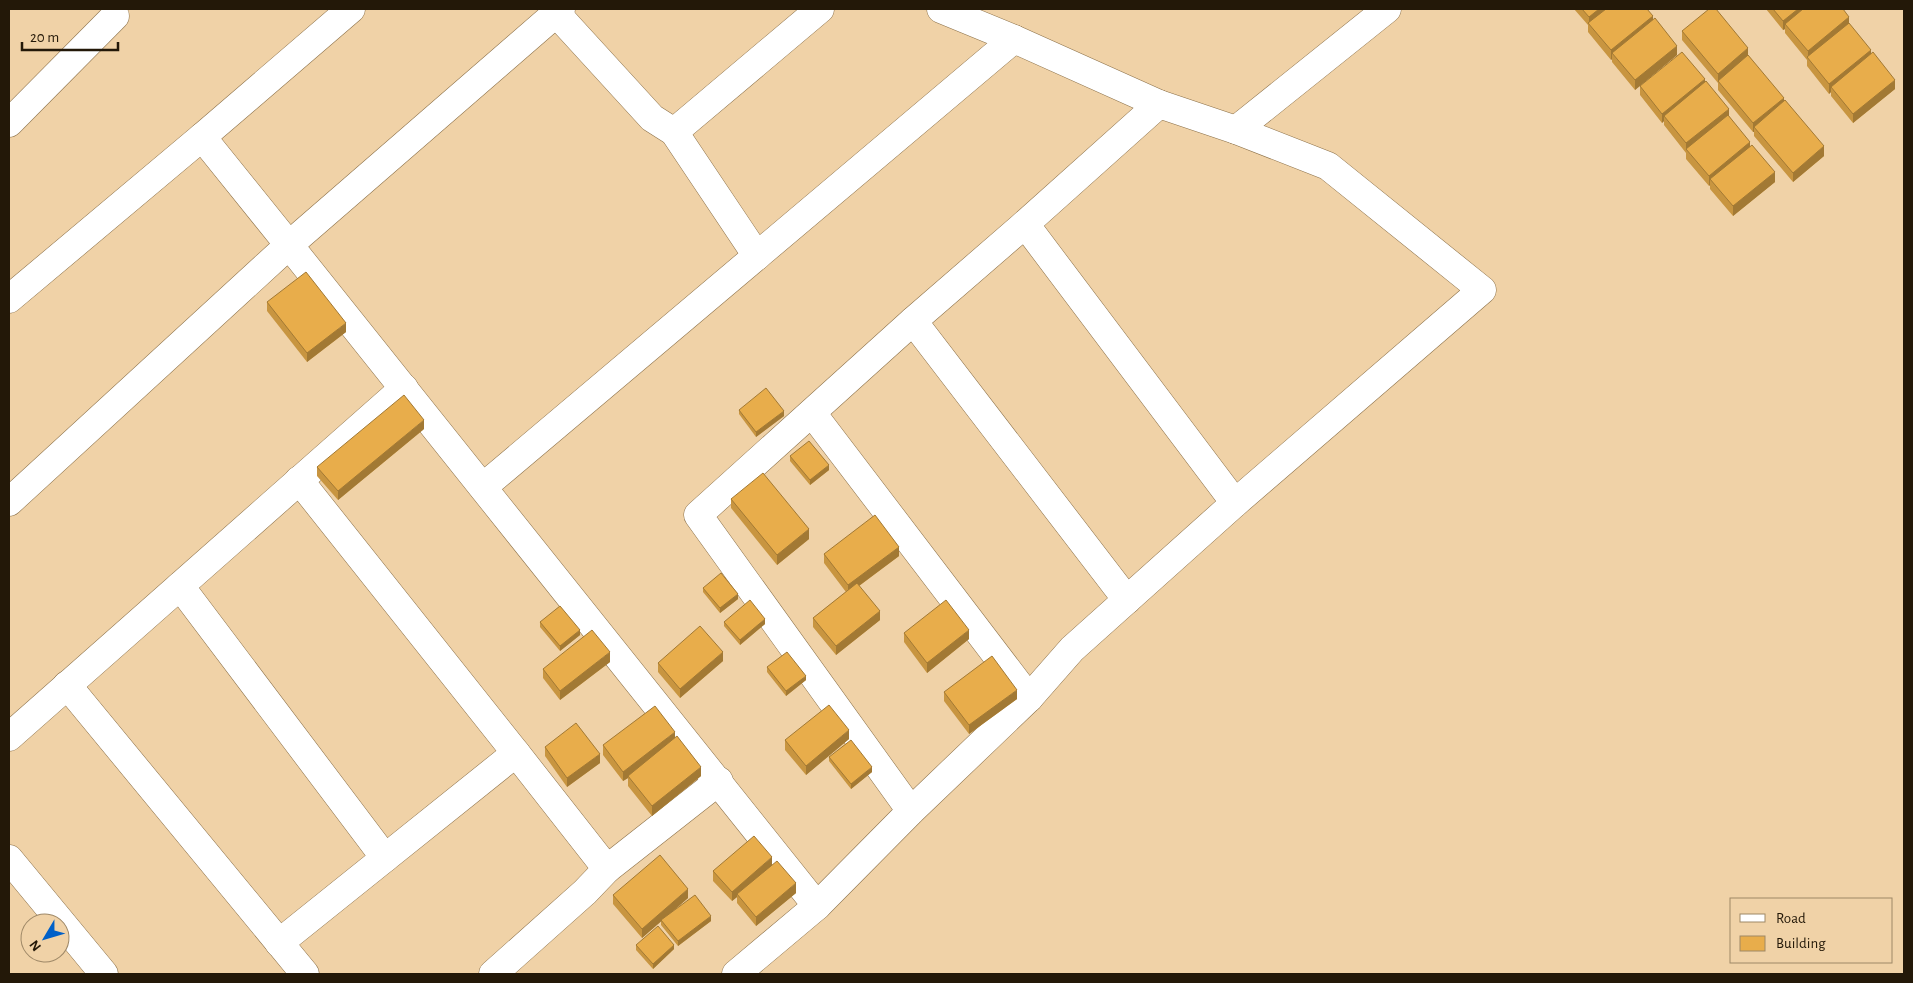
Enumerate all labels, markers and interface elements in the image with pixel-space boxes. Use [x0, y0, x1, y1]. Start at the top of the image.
scale bar [22, 20, 119, 52]
text: 20 m [30, 30, 59, 45]
legend [1730, 898, 1893, 963]
text: Road [1776, 911, 1806, 926]
north arrow [20, 913, 70, 963]
text: Building [1776, 936, 1826, 951]
text: N [27, 937, 44, 954]

